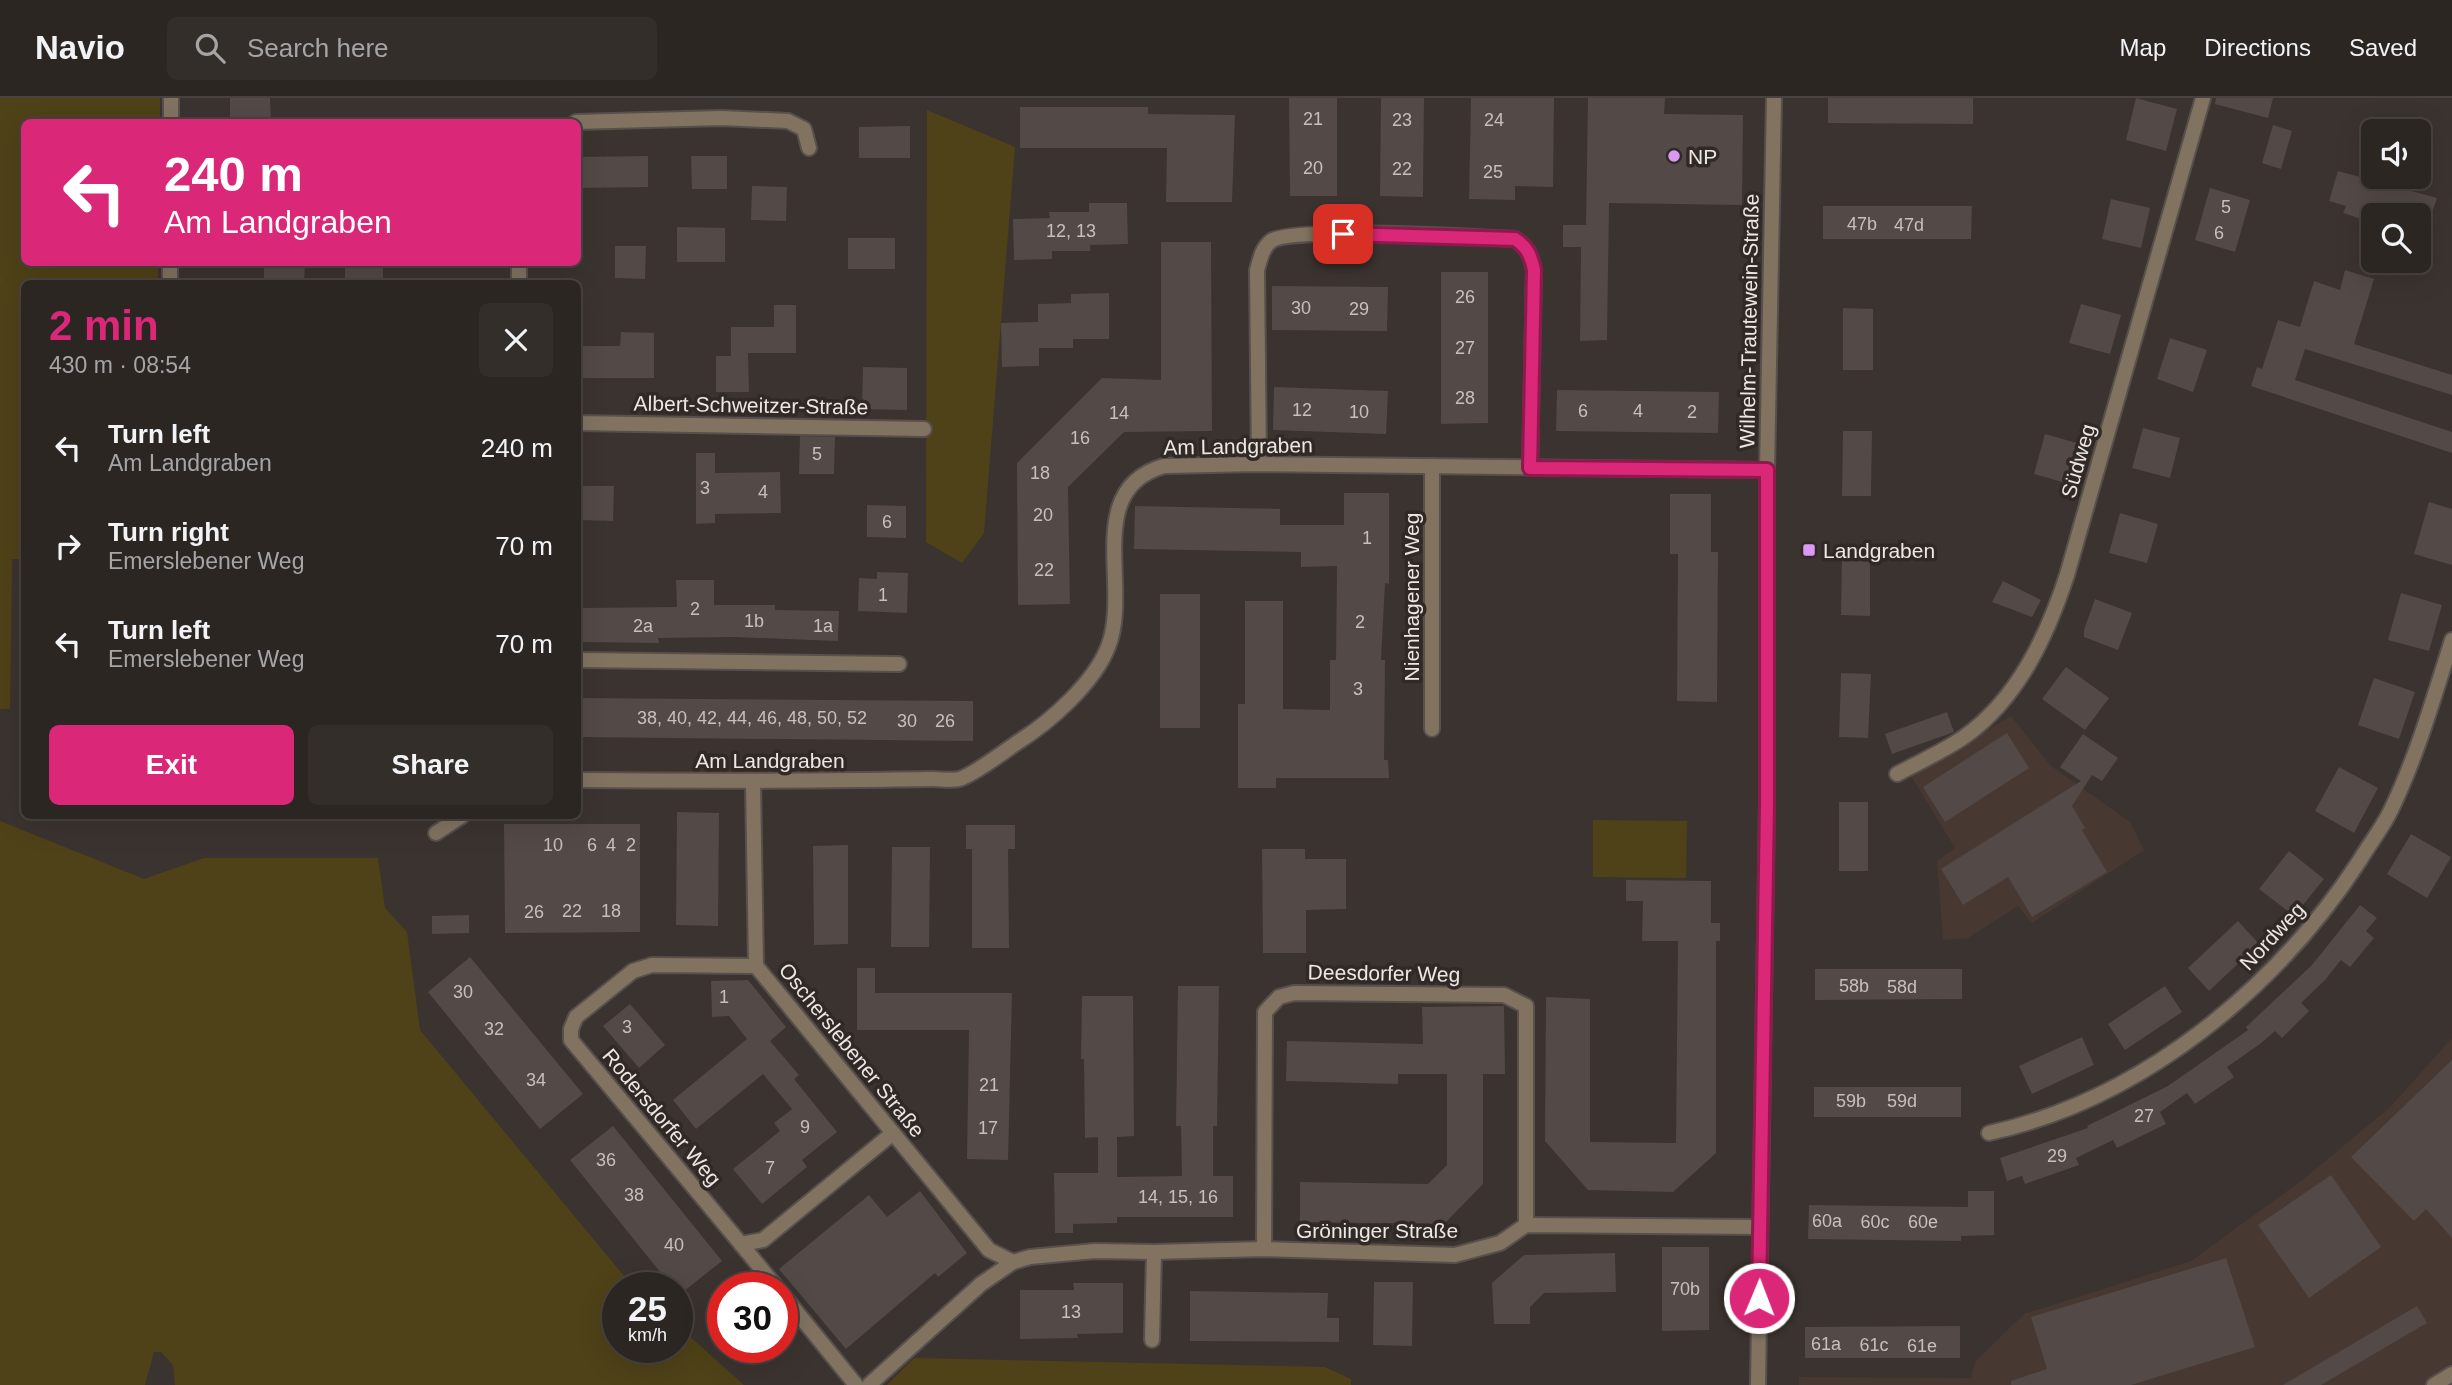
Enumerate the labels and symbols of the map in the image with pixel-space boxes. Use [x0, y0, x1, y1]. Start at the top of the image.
house number: 21 [1303, 109, 1323, 129]
house number: 23 [1392, 110, 1412, 130]
house number: 24 [1484, 110, 1504, 130]
place label: NP [1688, 145, 1717, 168]
marker: NP [1666, 148, 1682, 164]
house number: 20 [1303, 158, 1323, 178]
house number: 22 [1392, 159, 1412, 179]
house number: 25 [1483, 162, 1503, 182]
street label: Wilhelm-Trautewein-Straße [1735, 193, 1763, 449]
house number: 5 [2221, 197, 2231, 217]
pin [1313, 204, 1373, 264]
house number: 47b [1847, 214, 1877, 234]
house number: 47d [1894, 215, 1924, 235]
house number: 12, 13 [1046, 221, 1096, 241]
house number: 6 [2214, 223, 2224, 243]
house number: 26 [1455, 287, 1475, 307]
house number: 30 [1291, 298, 1311, 318]
house number: 29 [1349, 299, 1369, 319]
house number: 27 [1455, 338, 1475, 358]
house number: 28 [1455, 388, 1475, 408]
street label: Albert-Schweitzer-Straße [634, 391, 868, 419]
house number: 12 [1292, 400, 1312, 420]
house number: 6 [1578, 401, 1588, 421]
house number: 4 [1633, 401, 1643, 421]
house number: 10 [1349, 402, 1369, 422]
house number: 2 [1687, 402, 1697, 422]
house number: 14 [1109, 403, 1129, 423]
street label: Südweg [2056, 421, 2100, 501]
house number: 16 [1070, 428, 1090, 448]
street label: Am Landgraben [1163, 433, 1313, 459]
house number: 5 [812, 444, 822, 464]
house number: 18 [1030, 463, 1050, 483]
house number: 3 [700, 478, 710, 498]
house number: 4 [758, 482, 768, 502]
house number: 20 [1033, 505, 1053, 525]
house number: 6 [882, 512, 892, 532]
street label: Nienhagener Weg [1400, 513, 1423, 681]
house number: 1 [1362, 528, 1372, 548]
place label: Landgraben [1823, 539, 1935, 562]
marker: Landgraben [1801, 542, 1817, 558]
house number: 22 [1034, 560, 1054, 580]
house number: 1 [878, 585, 888, 605]
house number: 2 [690, 599, 700, 619]
house number: 1b [744, 611, 764, 631]
house number: 2 [1355, 612, 1365, 632]
house number: 2a [633, 616, 654, 636]
house number: 1a [813, 616, 834, 636]
house number: 3 [1353, 679, 1363, 699]
house number: 38, 40, 42, 44, 46, 48, 50, 52 [637, 708, 867, 728]
house number: 30 [897, 711, 917, 731]
house number: 26 [935, 711, 955, 731]
street label: Am Landgraben [695, 749, 845, 772]
house number: 10 [543, 835, 563, 855]
house number: 6 [587, 835, 597, 855]
house number: 4 [606, 835, 616, 855]
house number: 2 [626, 835, 636, 855]
street label: Nordweg [2235, 897, 2309, 975]
house number: 22 [562, 901, 582, 921]
house number: 18 [601, 901, 621, 921]
house number: 26 [524, 902, 544, 922]
street label: Oscherslebener Straße [775, 958, 929, 1142]
street label: Deesdorfer Weg [1308, 960, 1460, 986]
house number: 58b [1839, 976, 1869, 996]
house number: 58d [1887, 977, 1917, 997]
house number: 30 [453, 982, 473, 1002]
house number: 1 [719, 987, 729, 1007]
house number: 3 [622, 1017, 632, 1037]
house number: 32 [484, 1019, 504, 1039]
street label: Rodersdorfer Weg [598, 1044, 726, 1190]
house number: 34 [526, 1070, 546, 1090]
house number: 21 [979, 1075, 999, 1095]
house number: 59b [1836, 1091, 1866, 1111]
house number: 59d [1887, 1091, 1917, 1111]
house number: 27 [2134, 1106, 2154, 1126]
house number: 9 [800, 1117, 810, 1137]
house number: 17 [978, 1118, 998, 1138]
house number: 29 [2047, 1146, 2067, 1166]
house number: 36 [596, 1150, 616, 1170]
house number: 7 [765, 1158, 775, 1178]
house number: 38 [624, 1185, 644, 1205]
house number: 14, 15, 16 [1138, 1187, 1218, 1207]
house number: 60a [1812, 1211, 1843, 1231]
house number: 60c [1860, 1212, 1890, 1232]
house number: 60e [1908, 1212, 1938, 1232]
street label: Gröninger Straße [1296, 1219, 1458, 1242]
house number: 40 [664, 1235, 684, 1255]
position arrow [1722, 1261, 1796, 1335]
speed limit sign: 30 [707, 1272, 798, 1363]
house number: 70b [1670, 1279, 1700, 1299]
house number: 13 [1061, 1302, 1081, 1322]
house number: 61a [1811, 1334, 1842, 1354]
house number: 61c [1859, 1335, 1889, 1355]
house number: 61e [1907, 1336, 1937, 1356]

